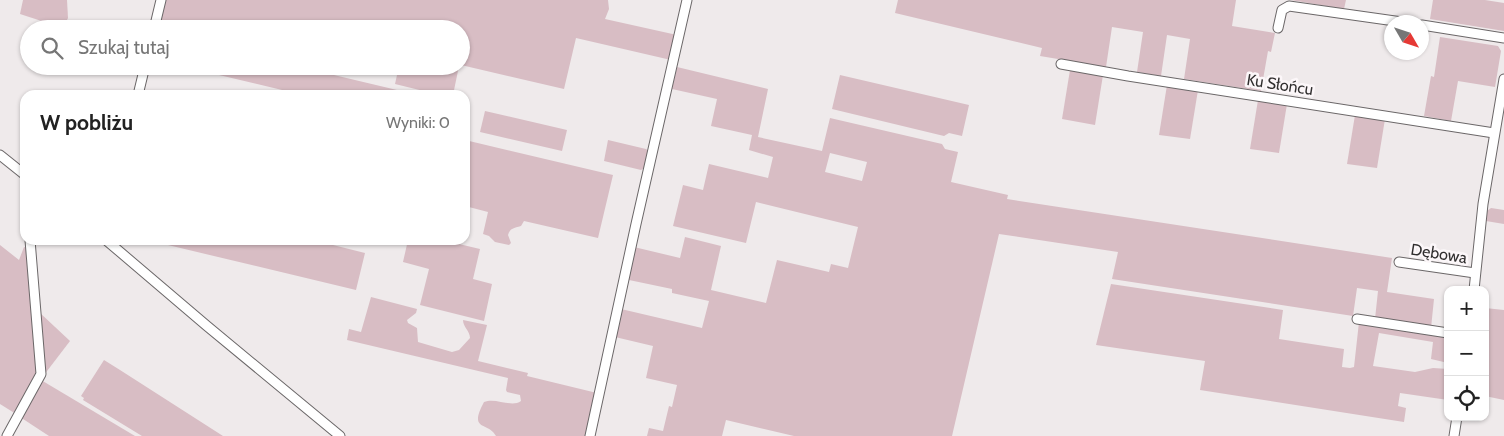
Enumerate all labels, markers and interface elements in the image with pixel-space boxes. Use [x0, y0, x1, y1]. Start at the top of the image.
north arrow [1384, 15, 1429, 60]
search box [20, 20, 470, 75]
icon: search [38, 34, 66, 62]
text: Szukaj tutaj [78, 36, 170, 59]
street label: Ku Słońcu [1245, 70, 1315, 99]
text: W pobliżu [40, 110, 133, 135]
text: Wyniki: 0 [386, 113, 450, 132]
street label: Dębowa [1409, 240, 1469, 267]
map controls [1444, 286, 1489, 421]
button: + [1444, 286, 1489, 331]
button: − [1444, 331, 1489, 376]
button: locate [1444, 376, 1489, 421]

